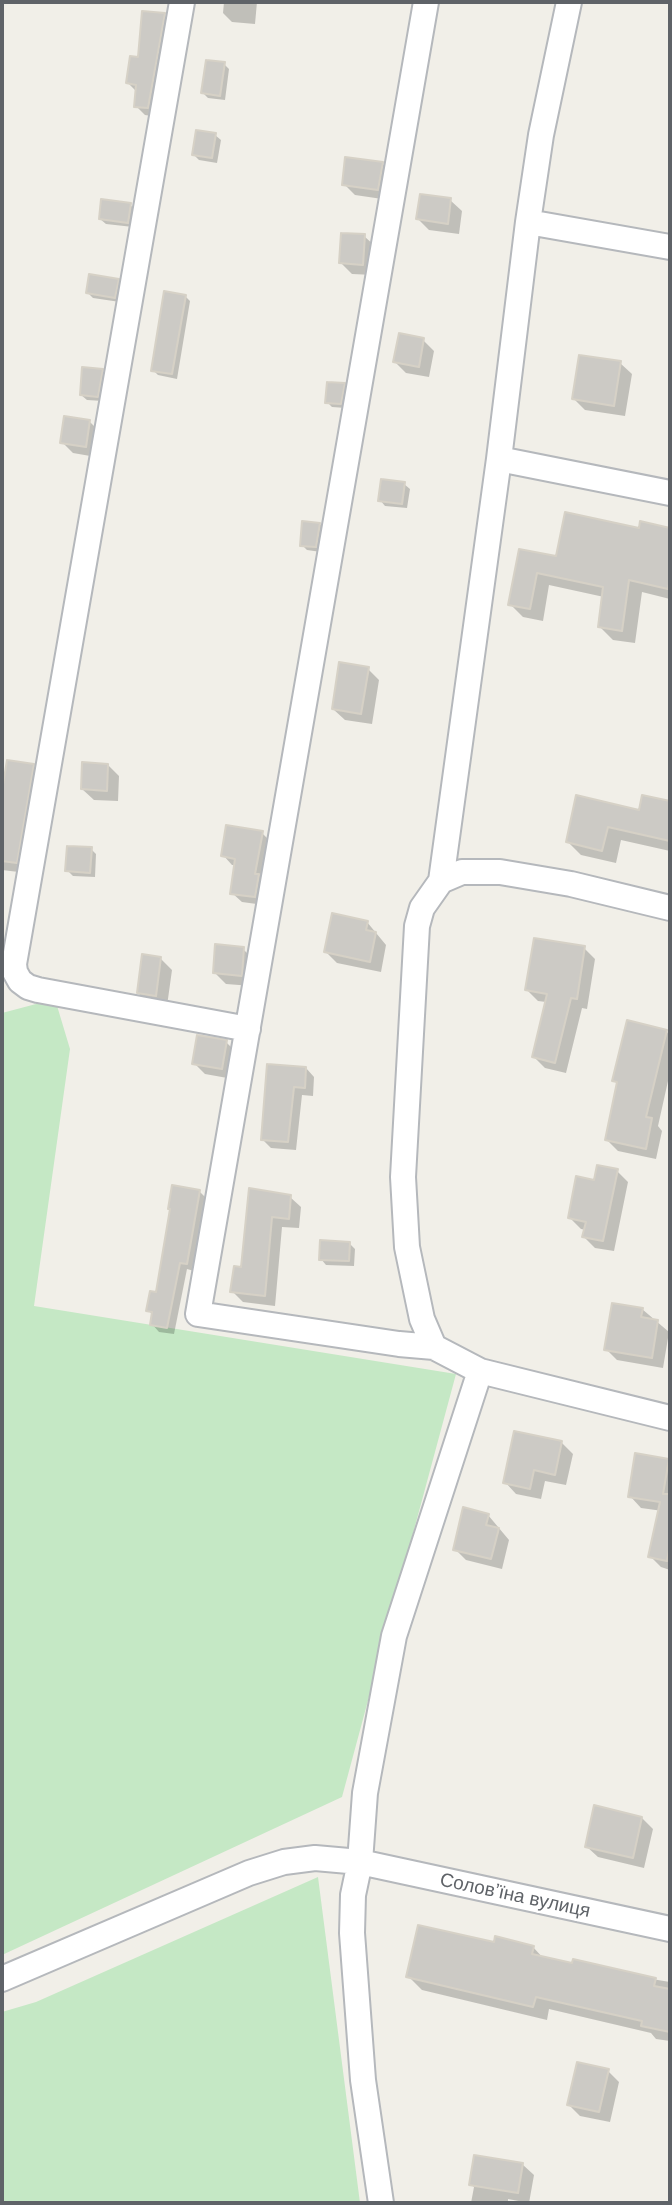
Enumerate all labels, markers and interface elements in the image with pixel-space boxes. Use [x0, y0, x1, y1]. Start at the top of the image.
street label: Соловʼїна вулиця [438, 1869, 592, 1923]

